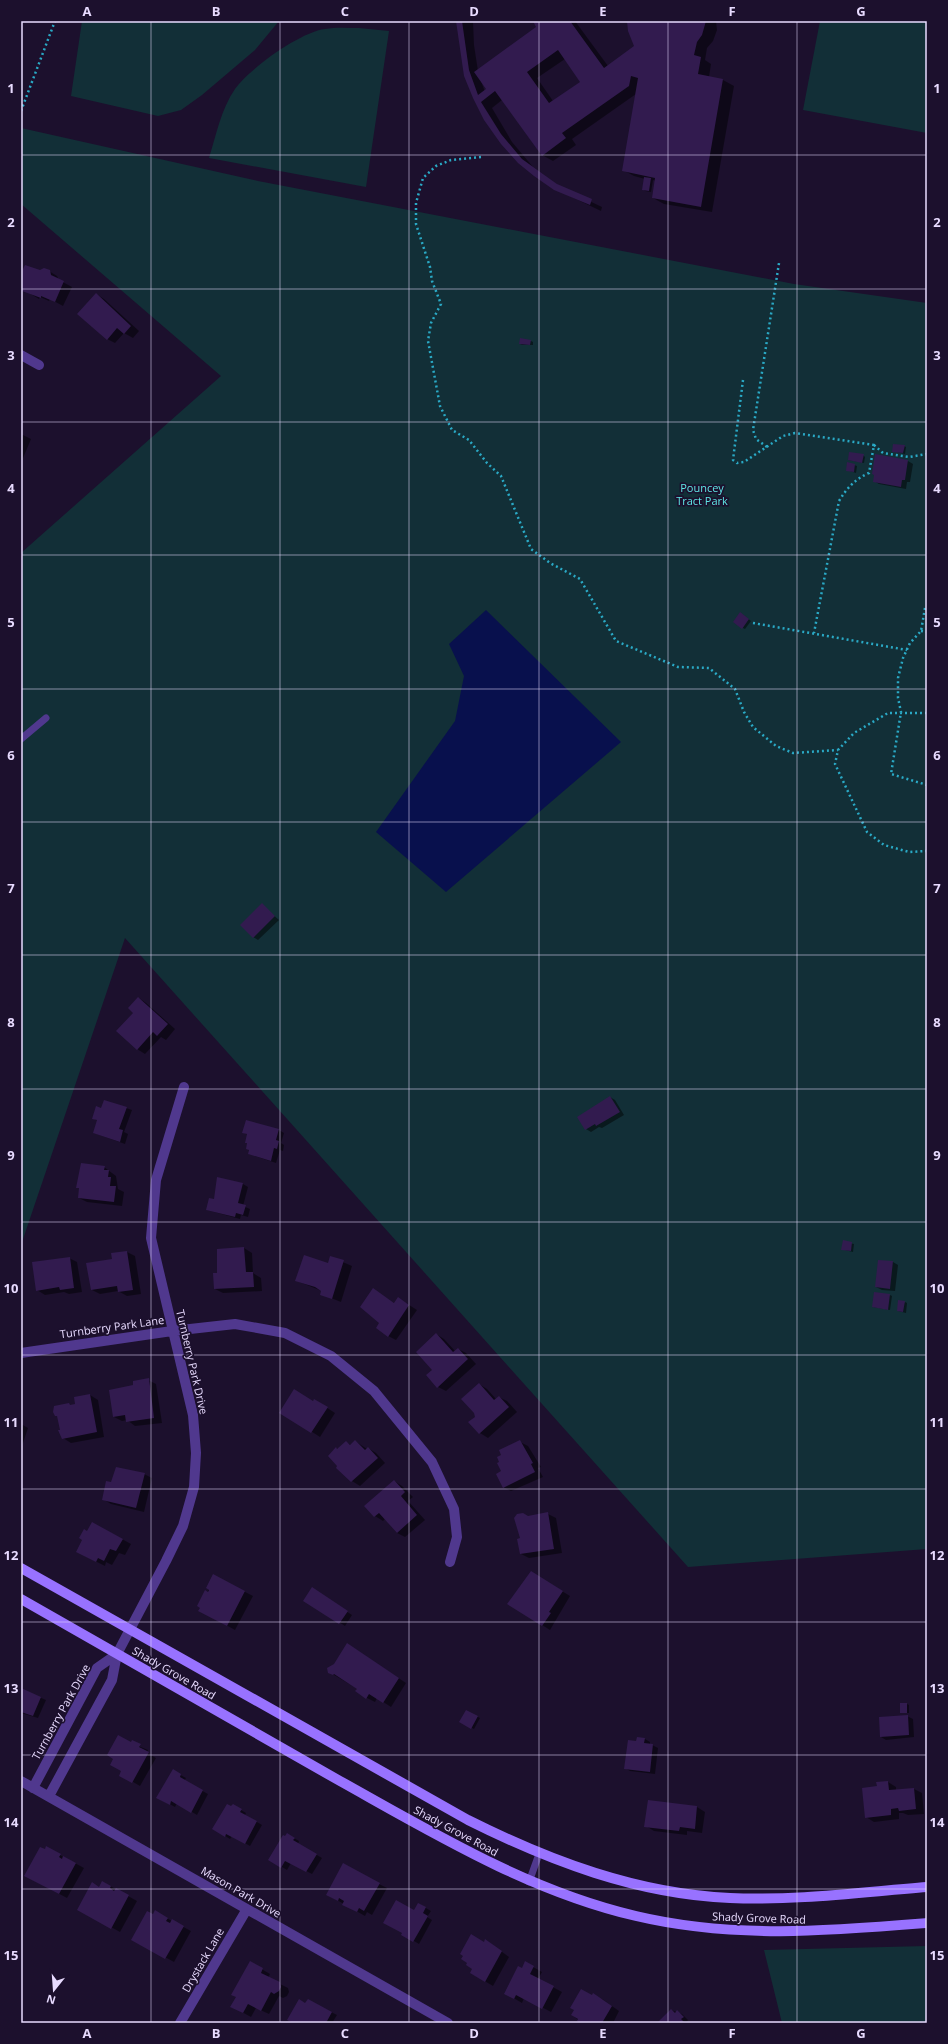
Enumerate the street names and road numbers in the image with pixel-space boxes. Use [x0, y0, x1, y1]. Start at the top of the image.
street label: Turnberry Park Drive [173, 1308, 212, 1416]
street label: Turnberry Park Lane [59, 1312, 165, 1341]
street label: Shady Grove Road [130, 1643, 219, 1703]
street label: Turnberry Park Drive [28, 1661, 93, 1762]
street label: Shady Grove Road [411, 1802, 501, 1859]
street label: Mason Park Drive [198, 1863, 284, 1921]
street label: Shady Grove Road [712, 1908, 806, 1927]
street label: Drystack Lane [178, 1925, 227, 1995]

